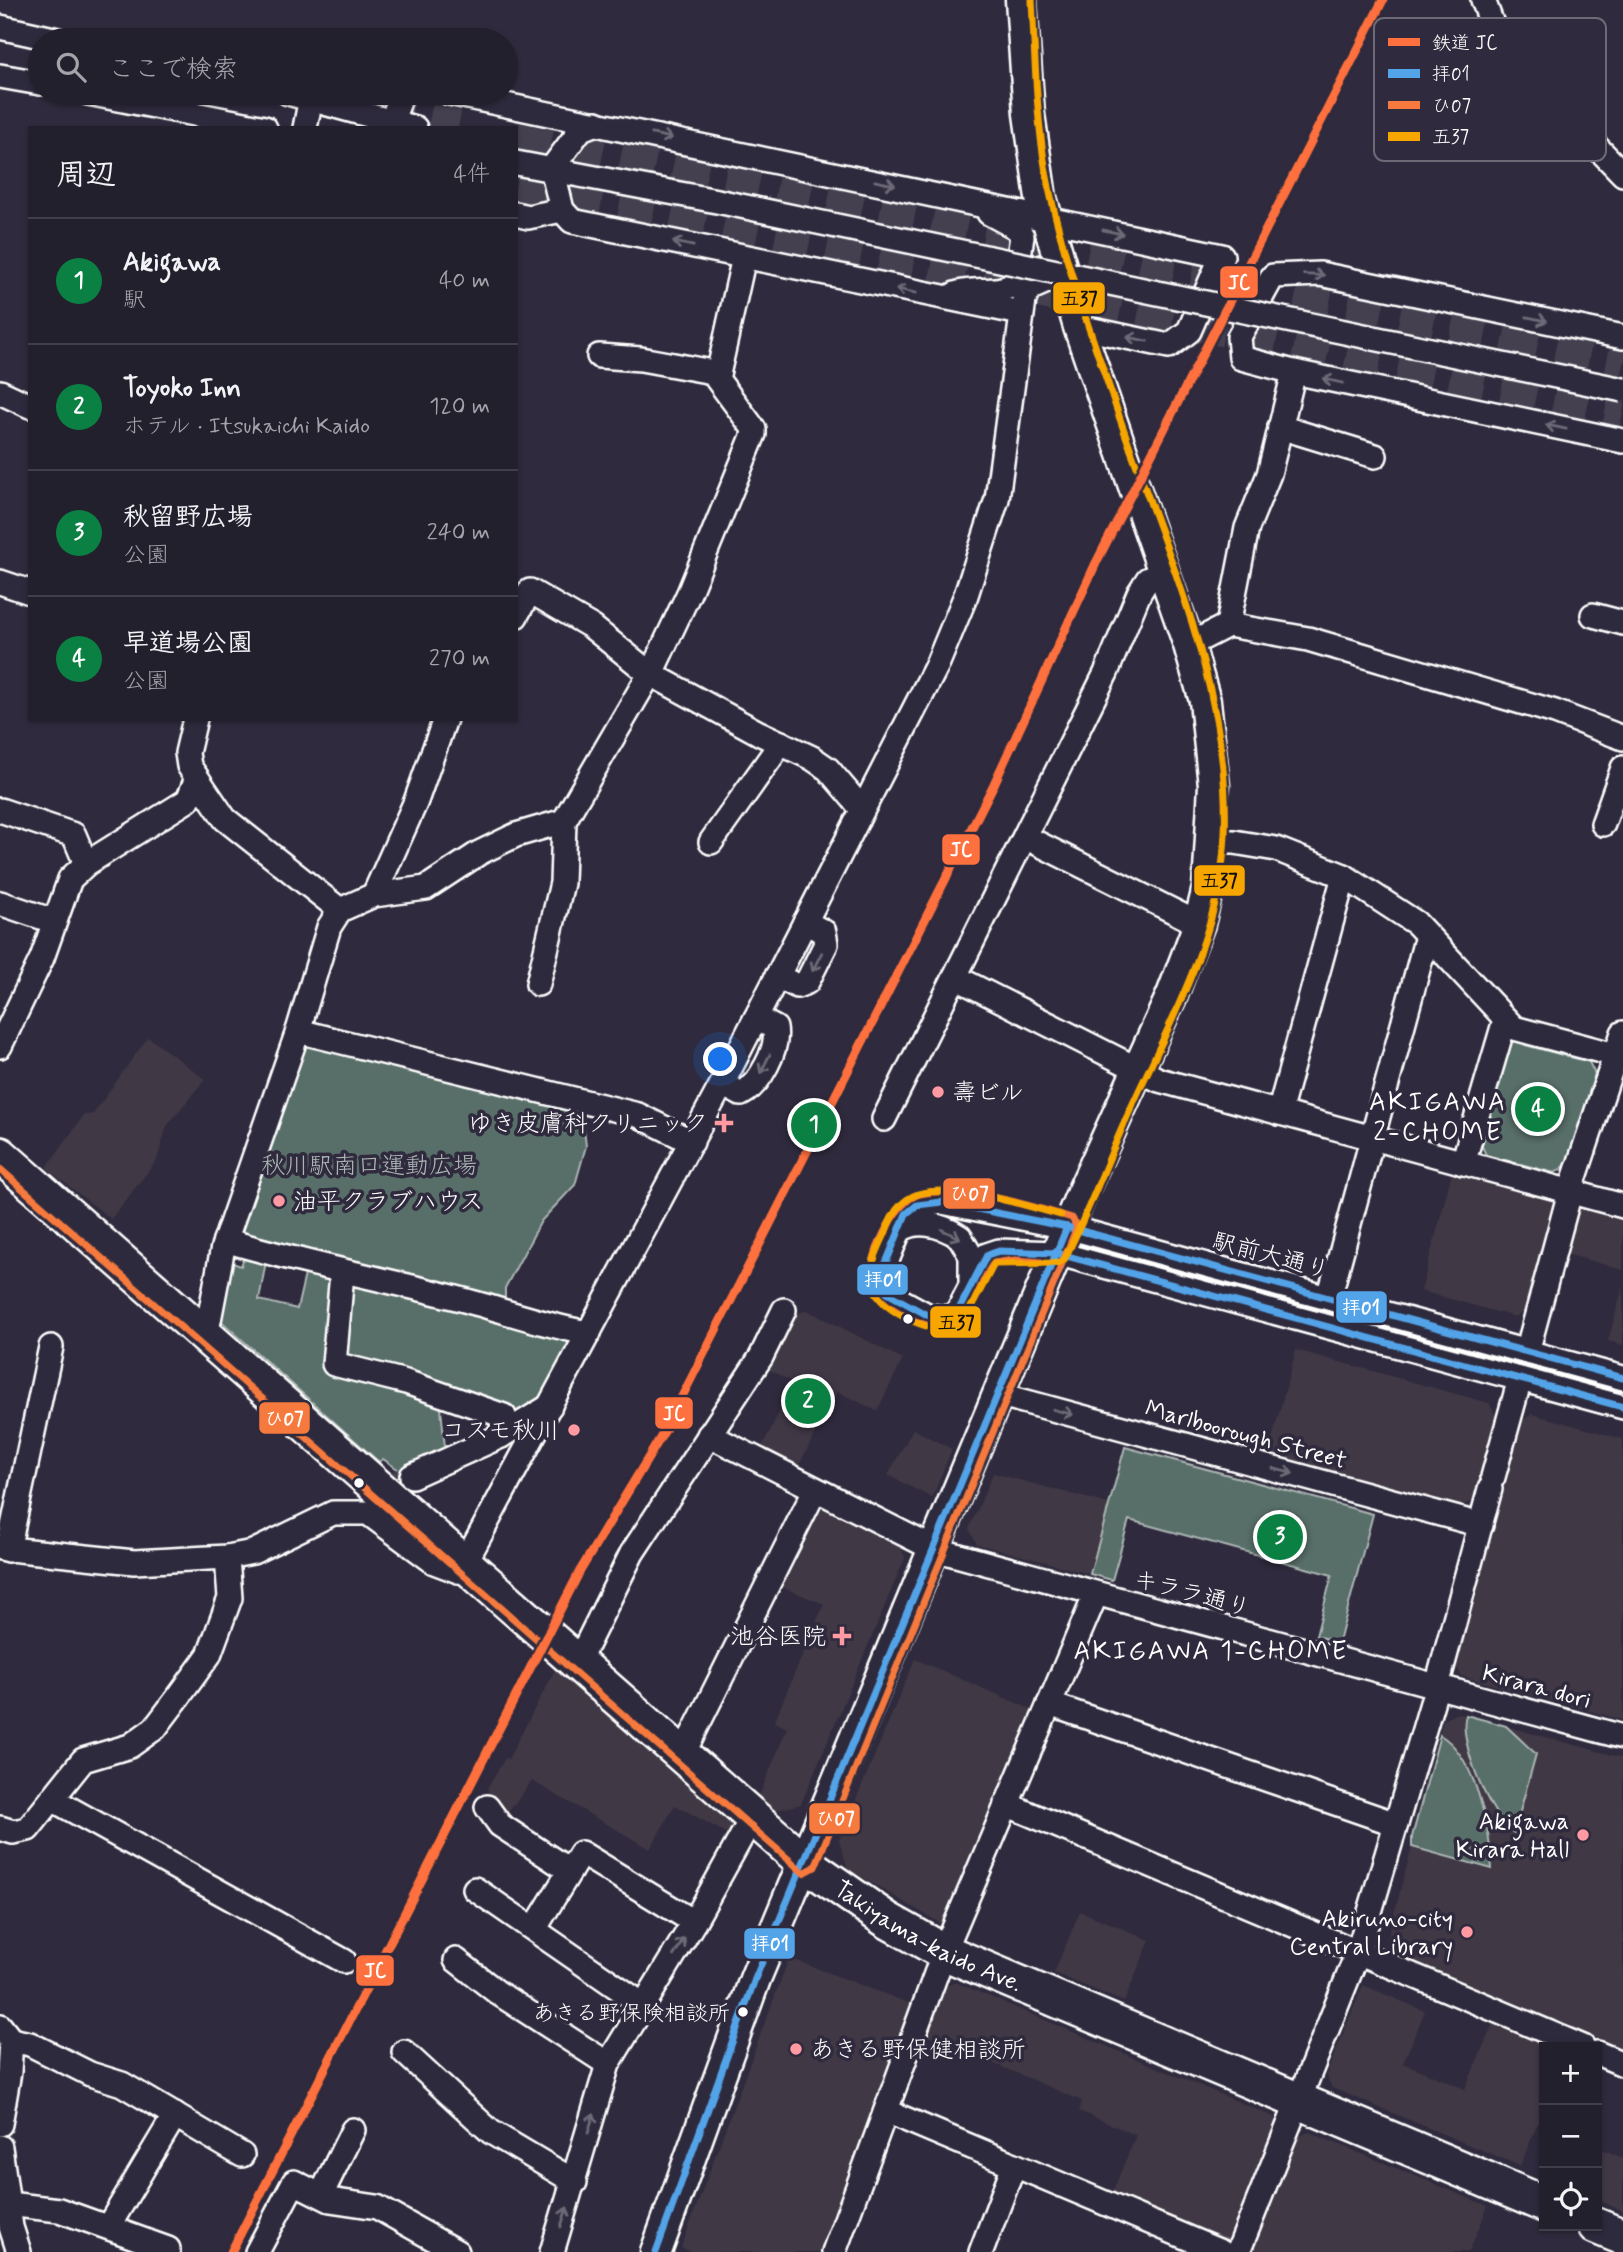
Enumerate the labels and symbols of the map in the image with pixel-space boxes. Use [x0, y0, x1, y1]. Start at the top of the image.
legend [1374, 18, 1606, 161]
text: 鉄道 JC [1432, 31, 1497, 56]
text: 拝01 [1432, 62, 1470, 87]
text: ひ07 [1432, 94, 1471, 119]
text: 五37 [1432, 125, 1469, 150]
one-way arrow [650, 130, 673, 144]
one-way arrow [873, 177, 896, 191]
one-way arrow [1101, 225, 1124, 239]
one-way arrow [672, 237, 695, 251]
line badge: JC [1219, 265, 1259, 299]
one-way arrow [1303, 268, 1326, 282]
text: JC [1228, 271, 1250, 296]
line badge: 五37 [1052, 281, 1106, 315]
one-way arrow [895, 283, 918, 297]
text: 五37 [1060, 287, 1098, 312]
one-way arrow [1525, 313, 1548, 327]
one-way arrow [1126, 332, 1149, 346]
one-way arrow [1322, 373, 1345, 387]
one-way arrow [1545, 419, 1568, 433]
line badge: JC [941, 833, 981, 866]
text: JC [950, 838, 972, 863]
line badge: 五37 [1193, 864, 1246, 897]
text: 五37 [1200, 869, 1238, 894]
one-way arrow [809, 951, 823, 972]
your location [703, 1042, 737, 1076]
one-way arrow [757, 1053, 771, 1074]
place label: 壽ビル [952, 1078, 1024, 1109]
pin: 4 [1515, 1083, 1561, 1135]
marker: 壽ビル [930, 1084, 946, 1100]
district label: AKIGAWA 2-CHOME [1369, 1086, 1507, 1150]
pin: 1 [791, 1099, 837, 1151]
place label: ゆき皮膚科クリニック [468, 1109, 708, 1140]
marker: ゆき皮膚科クリニック [714, 1113, 734, 1133]
park label: 秋川駅南口運動広場 [261, 1151, 477, 1182]
line badge: ひ07 [942, 1177, 996, 1210]
text: ひ07 [949, 1182, 989, 1207]
place label: 油平クラブハウス [293, 1187, 484, 1218]
marker: 油平クラブハウス [271, 1193, 287, 1209]
street label: 駅前大通り [1209, 1226, 1333, 1287]
one-way arrow [940, 1228, 961, 1241]
line badge: 拝01 [856, 1263, 909, 1296]
text: 拝01 [864, 1268, 902, 1293]
line badge: 拝01 [1335, 1290, 1388, 1324]
text: 拝01 [1342, 1296, 1380, 1321]
line badge: 五37 [929, 1305, 982, 1339]
text: 五37 [937, 1311, 975, 1336]
unlabelled marker [901, 1312, 915, 1326]
pin: 2 [785, 1375, 831, 1427]
street label: Marlboorough Street [1141, 1394, 1350, 1477]
line badge: JC [654, 1396, 694, 1430]
line badge: ひ07 [258, 1401, 311, 1435]
text: JC [663, 1402, 685, 1427]
one-way arrow [1051, 1406, 1074, 1419]
text: ひ07 [264, 1407, 304, 1432]
place label: コスモ秋川 [441, 1416, 560, 1447]
marker: コスモ秋川 [566, 1422, 582, 1438]
one-way arrow [1272, 1466, 1294, 1479]
unlabelled marker [352, 1476, 366, 1490]
pin: 3 [1257, 1511, 1303, 1563]
street label: キララ通り [1130, 1564, 1254, 1625]
place label: 池谷医院 [730, 1622, 826, 1653]
marker: 池谷医院 [832, 1626, 852, 1646]
district label: AKIGAWA 1-CHOME [1073, 1635, 1349, 1669]
street label: Kirara dori [1479, 1658, 1594, 1717]
line badge: ひ07 [808, 1802, 861, 1835]
text: ひ07 [815, 1807, 855, 1832]
place label: Akigawa Kirara Hall [1456, 1807, 1569, 1866]
marker: Akigawa Kirara Hall [1575, 1827, 1591, 1843]
street label: Takiyama-kaido Ave. [827, 1874, 1026, 2000]
place label: Akiruno-city Central Library [1290, 1904, 1453, 1963]
marker: Akiruno-city Central Library [1459, 1924, 1475, 1940]
line badge: 拝01 [743, 1927, 796, 1960]
text: 拝01 [751, 1932, 789, 1957]
one-way arrow [671, 1938, 686, 1957]
line badge: JC [355, 1954, 395, 1987]
text: JC [364, 1959, 386, 1984]
place label: あきる野保険相談所 [532, 2000, 730, 2028]
marker: あきる野保険相談所 [736, 2005, 750, 2019]
place label: あきる野保健相談所 [810, 2035, 1026, 2066]
marker: あきる野保健相談所 [788, 2041, 804, 2057]
one-way arrow [586, 2112, 599, 2134]
one-way arrow [558, 2206, 571, 2228]

